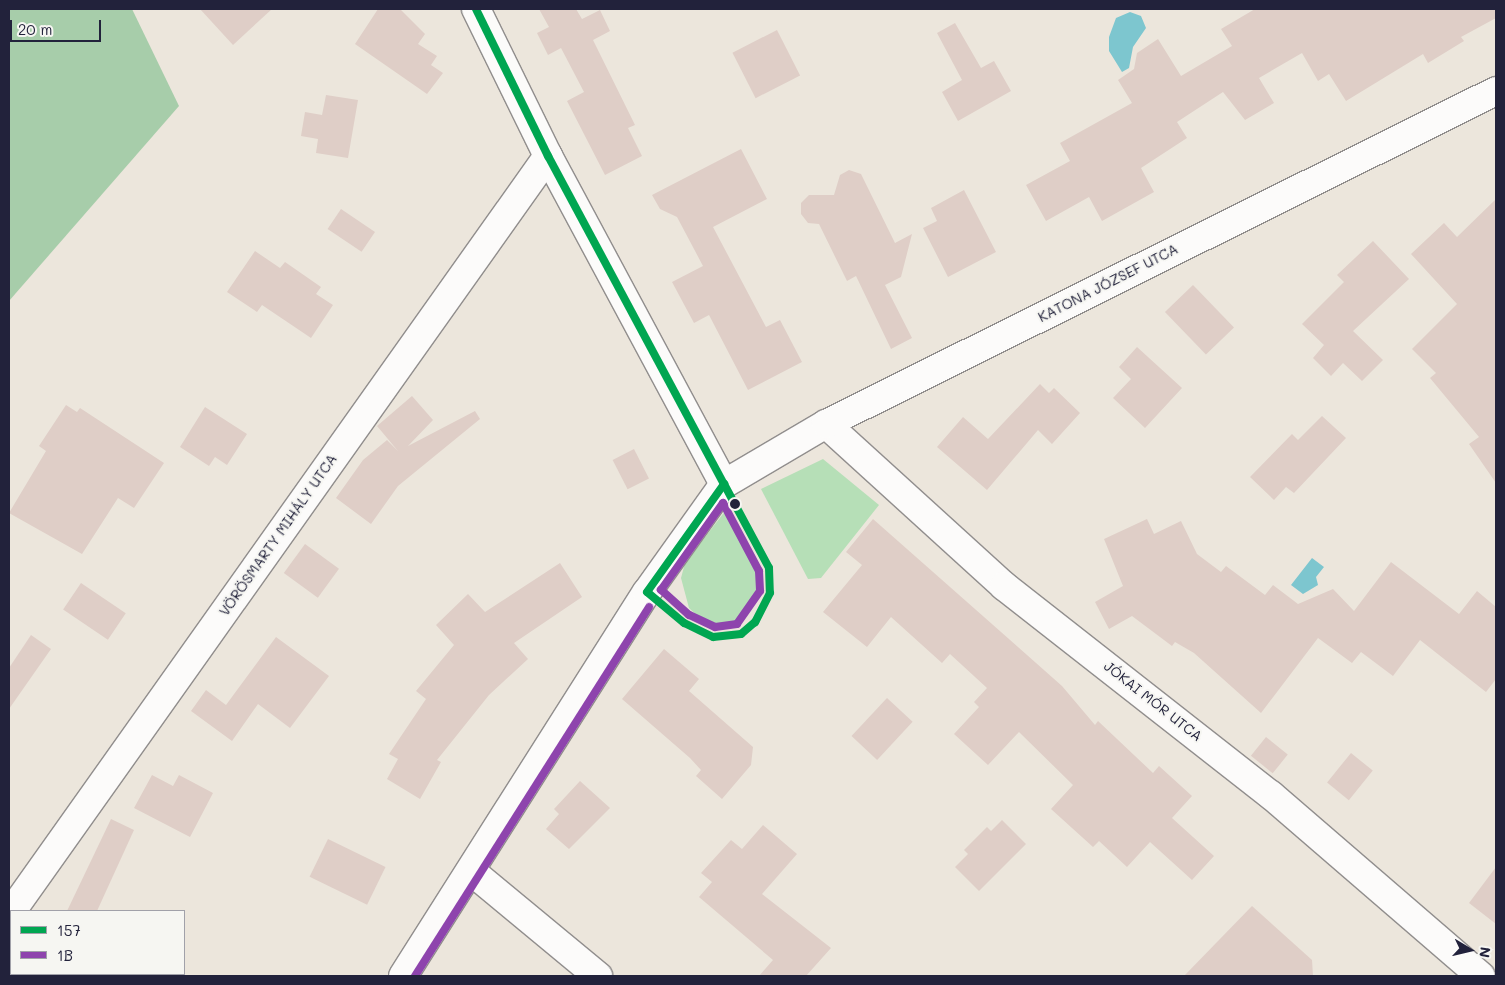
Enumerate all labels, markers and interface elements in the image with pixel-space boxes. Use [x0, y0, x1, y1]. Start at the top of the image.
scale bar [12, 10, 104, 42]
text: 20 m [18, 19, 52, 39]
street label: KATONA JÓZSEF UTCA [1035, 240, 1181, 326]
street label: VÖRÖSMARTY MIHÁLY UTCA [216, 451, 340, 619]
unlabelled marker [730, 499, 740, 509]
street label: JÓKAI MÓR UTCA [1101, 657, 1205, 745]
legend [10, 910, 185, 975]
text: 157 [57, 920, 81, 940]
north arrow [1445, 925, 1495, 975]
text: 1B [57, 945, 73, 965]
text: N [1475, 946, 1496, 959]

